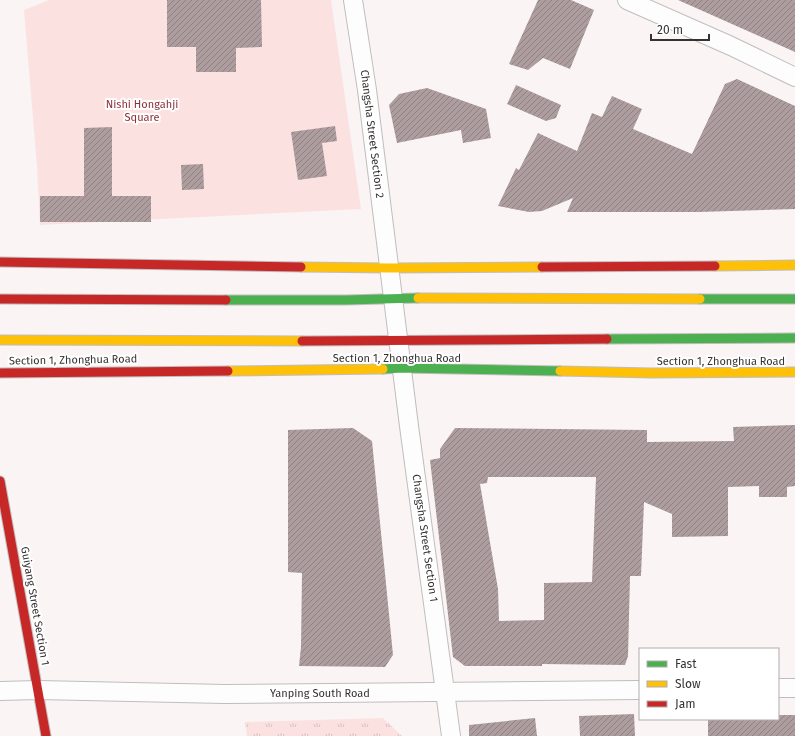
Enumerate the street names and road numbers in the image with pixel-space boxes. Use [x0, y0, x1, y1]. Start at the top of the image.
street label: Changsha Street Section 2 [358, 69, 386, 199]
street label: Section 1, Zhonghua Road [9, 352, 137, 368]
street label: Section 1, Zhonghua Road [333, 352, 461, 365]
street label: Section 1, Zhonghua Road [657, 355, 785, 368]
street label: Changsha Street Section 1 [410, 473, 440, 603]
street label: Guiyang Street Section 1 [18, 546, 52, 666]
street label: Yanping South Road [270, 687, 370, 700]

